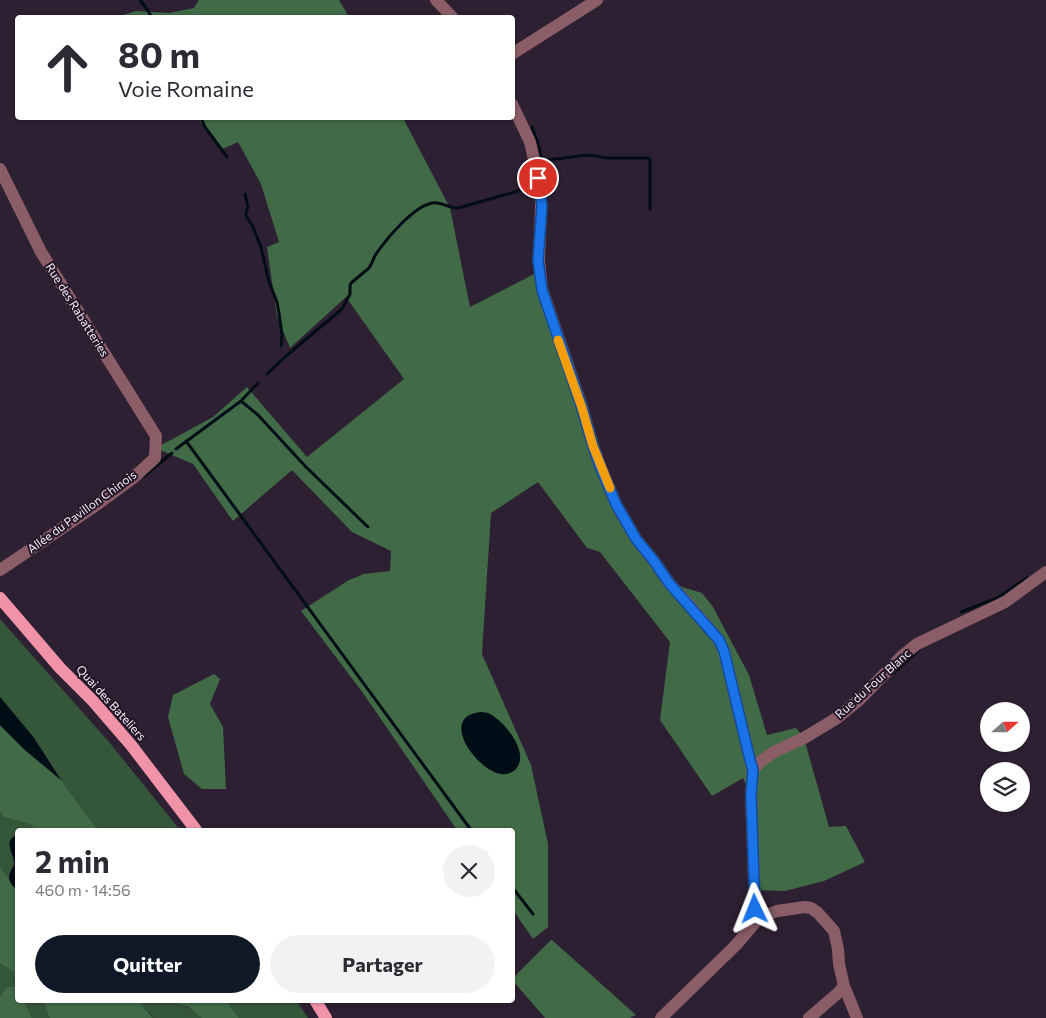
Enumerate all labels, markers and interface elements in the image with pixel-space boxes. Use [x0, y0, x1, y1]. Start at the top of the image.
text: 80 m [118, 32, 200, 75]
icon: ahead [35, 35, 100, 100]
text: Voie Romaine [118, 75, 254, 102]
pin [517, 157, 559, 199]
icon: arrive [524, 164, 552, 192]
street label: Rue des Rabatteries [43, 260, 112, 359]
street label: Allée du Pavillon Chinois [24, 467, 139, 555]
street label: Rue du Four Blanc [832, 646, 913, 721]
street label: Quai des Bateliers [74, 662, 149, 743]
north arrow [980, 702, 1030, 752]
map controls [980, 702, 1030, 812]
button: layers [980, 762, 1030, 812]
text: 2 min [35, 842, 110, 879]
button: close [443, 845, 495, 897]
text: 460 m · 14:56 [35, 880, 131, 899]
position arrow [728, 882, 780, 934]
button: Quitter [35, 935, 260, 993]
button: Partager [270, 935, 495, 993]

